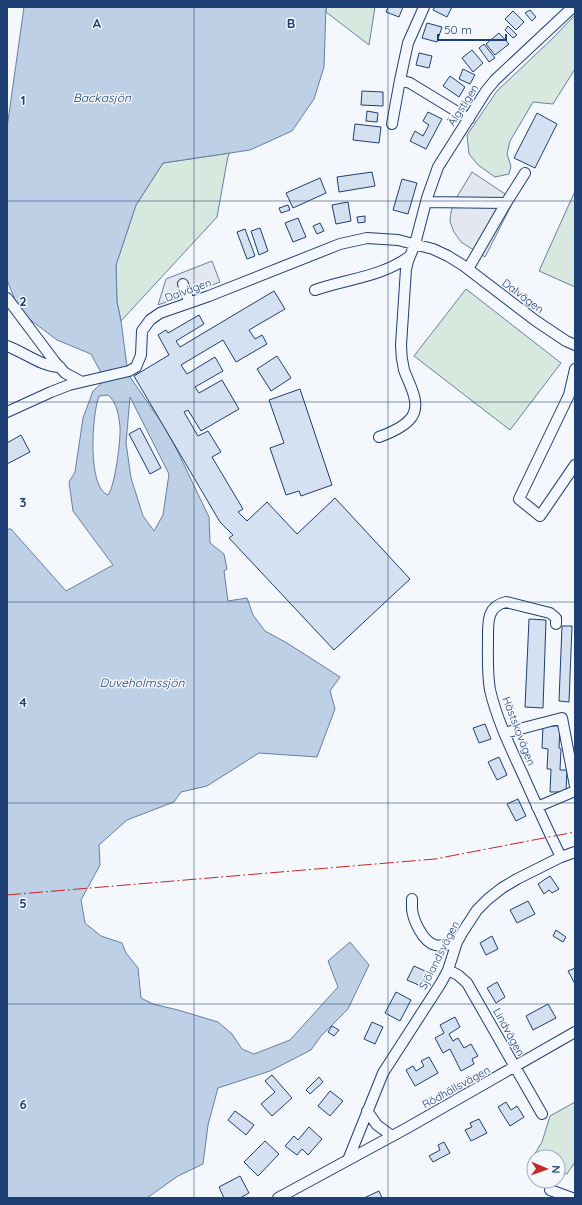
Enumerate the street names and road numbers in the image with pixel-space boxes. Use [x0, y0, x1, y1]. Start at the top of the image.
street label: Älgstigen [444, 82, 482, 128]
street label: Dalvägen [163, 275, 213, 305]
street label: Dalvägen [499, 276, 547, 316]
street label: Hästskovägen [499, 695, 539, 767]
street label: Sjölandsvägen [416, 918, 462, 992]
street label: Lindvägen [490, 1005, 528, 1059]
street label: Rödhällsvägen [420, 1063, 492, 1111]

